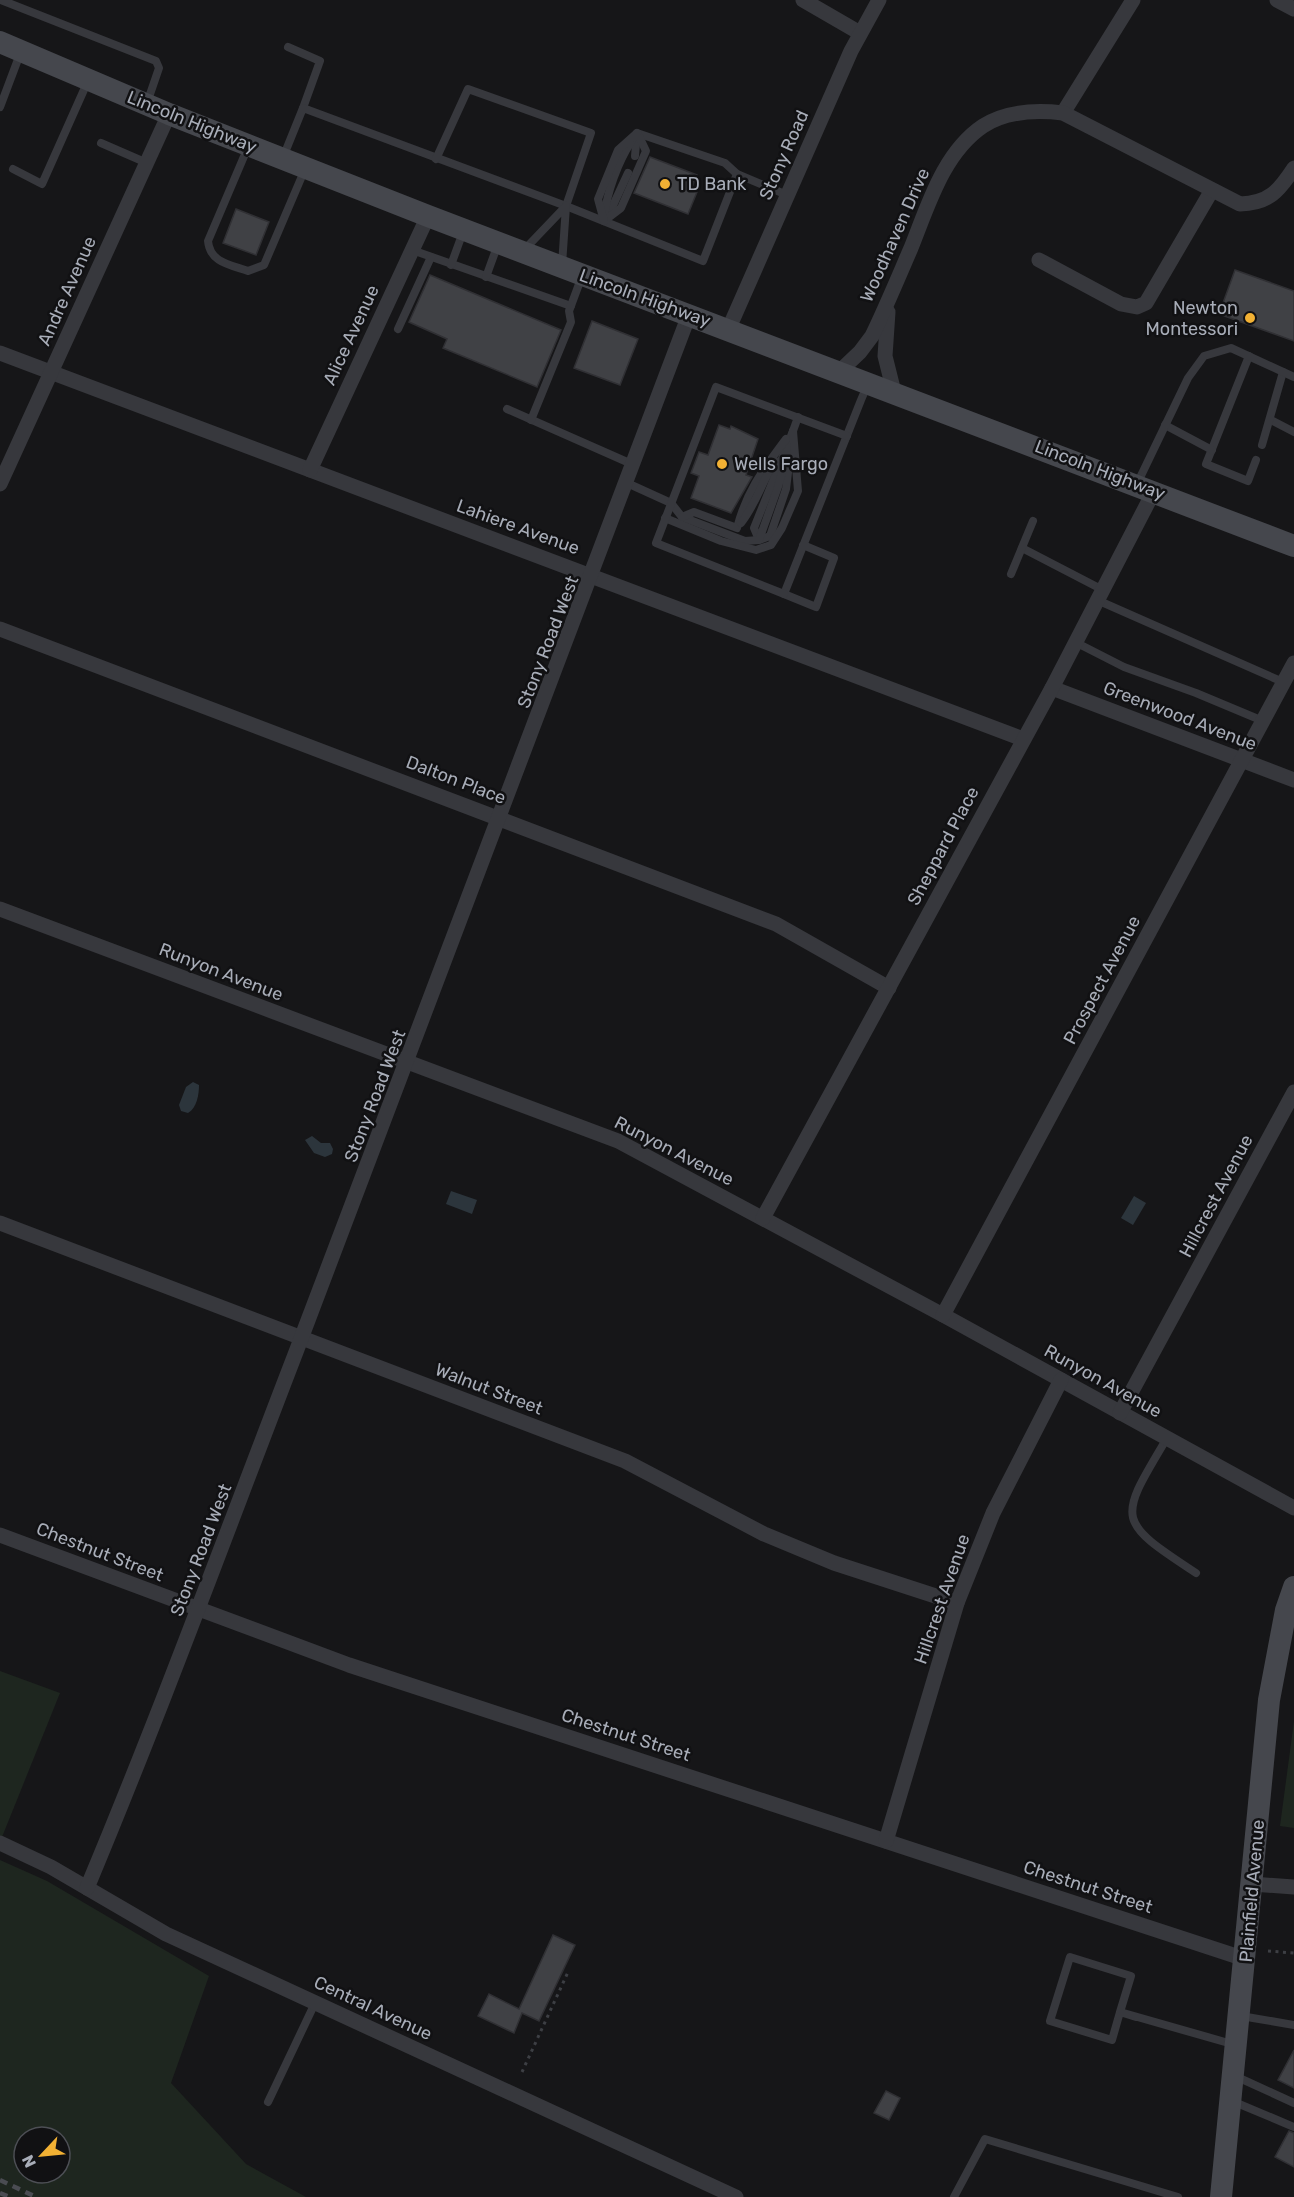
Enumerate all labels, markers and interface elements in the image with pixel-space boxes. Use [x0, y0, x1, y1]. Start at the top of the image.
street label: Lincoln Highway [124, 86, 260, 158]
street label: Stony Road [754, 107, 814, 203]
street label: Woodhaven Drive [856, 165, 934, 305]
place label: TD Bank [677, 173, 747, 195]
marker: TD Bank [658, 177, 672, 191]
street label: Andre Avenue [33, 233, 101, 349]
street label: Lincoln Highway [576, 264, 714, 332]
street label: Alice Avenue [318, 282, 384, 388]
place label: Newton Montessori [1146, 297, 1238, 340]
marker: Newton Montessori [1243, 311, 1257, 325]
street label: Lincoln Highway [1032, 435, 1168, 505]
place label: Wells Fargo [734, 453, 828, 475]
marker: Wells Fargo [715, 457, 729, 471]
street label: Lahiere Avenue [454, 495, 582, 559]
street label: Stony Road West [513, 573, 583, 711]
street label: Greenwood Avenue [1100, 677, 1260, 755]
street label: Dalton Place [403, 751, 509, 809]
street label: Sheppard Place [902, 783, 984, 909]
street label: Prospect Avenue [1059, 912, 1145, 1048]
street label: Runyon Avenue [156, 938, 286, 1006]
street label: Stony Road West [340, 1027, 410, 1165]
street label: Runyon Avenue [611, 1111, 737, 1191]
street label: Hillcrest Avenue [1174, 1131, 1258, 1261]
street label: Runyon Avenue [1040, 1340, 1166, 1422]
street label: Walnut Street [432, 1358, 546, 1420]
street label: Stony Road West [166, 1481, 236, 1619]
street label: Chestnut Street [33, 1518, 167, 1586]
street label: Hillcrest Avenue [909, 1531, 975, 1667]
street label: Chestnut Street [559, 1704, 693, 1766]
street label: Plainfield Avenue [1235, 1819, 1269, 1963]
street label: Chestnut Street [1021, 1856, 1155, 1918]
street label: Central Avenue [310, 1971, 436, 2045]
north arrow [12, 2125, 72, 2185]
text: N [18, 2152, 40, 2171]

